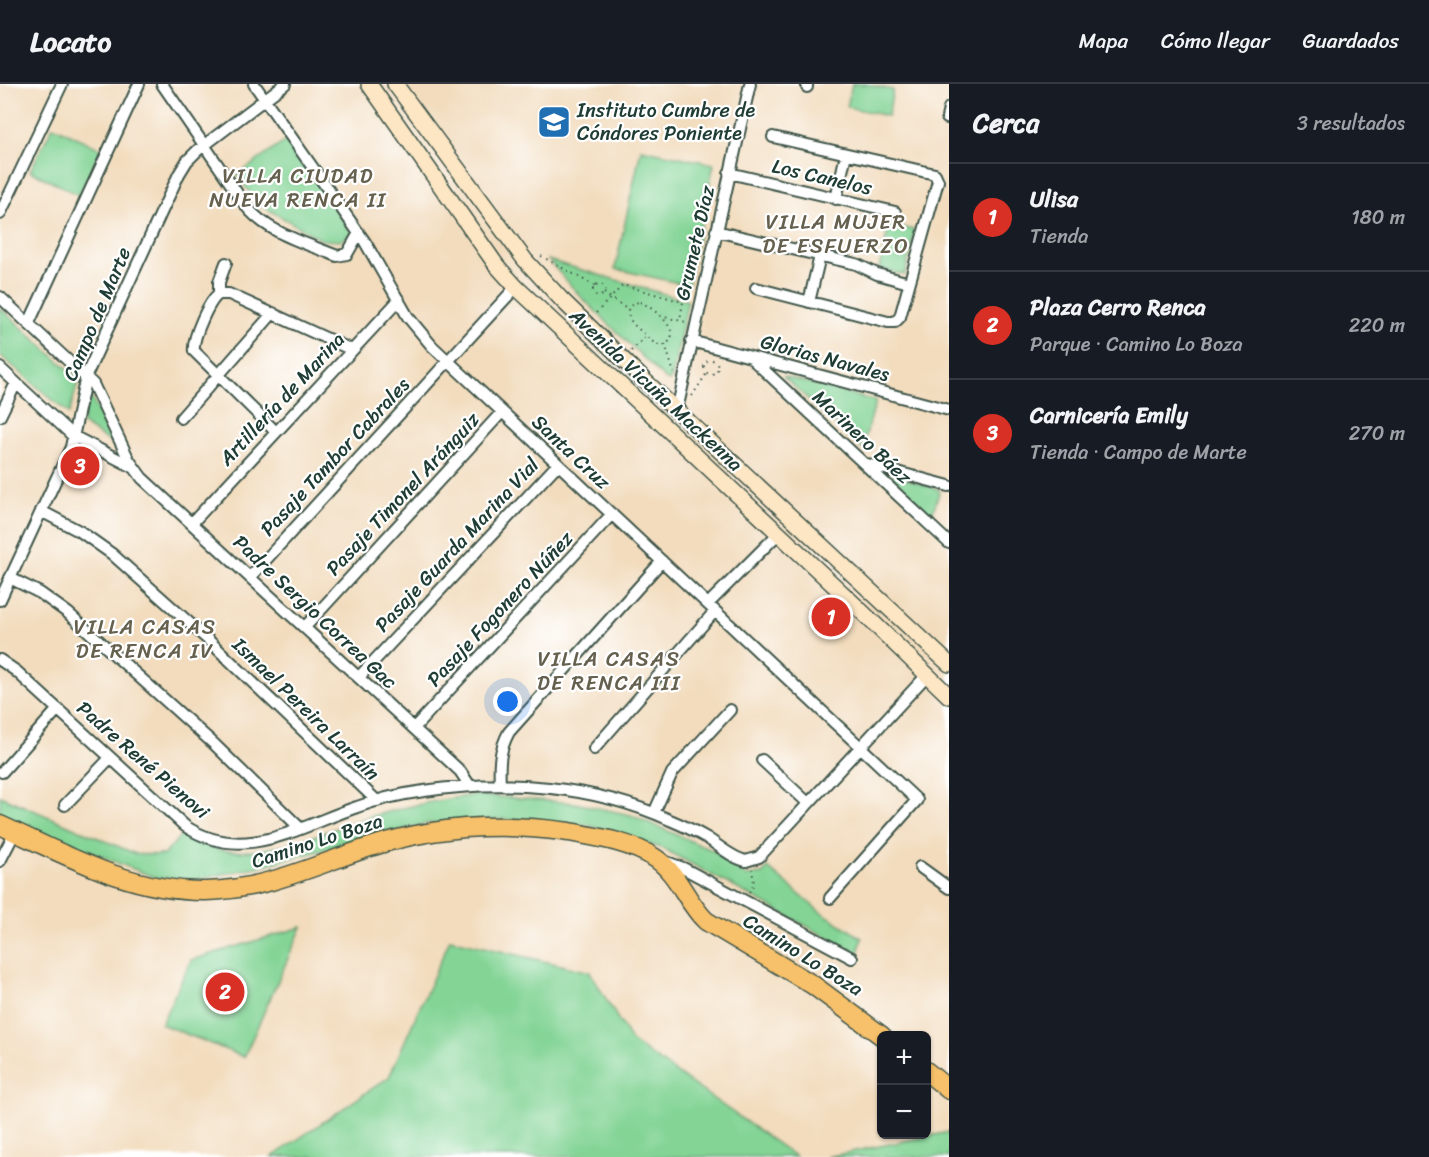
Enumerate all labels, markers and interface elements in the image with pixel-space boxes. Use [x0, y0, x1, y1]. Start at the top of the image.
text: Locato [30, 17, 111, 66]
text: Mapa [1079, 22, 1128, 60]
text: Cómo llegar [1161, 22, 1270, 60]
text: Guardados [1303, 22, 1399, 60]
place label: Instituto Cumbre de Cóndores Poniente [576, 93, 756, 151]
text: Cerca [973, 100, 1039, 146]
school or university icon: Instituto Cumbre de Cóndores Poniente [536, 104, 572, 140]
text: 3 resultados [1297, 106, 1405, 141]
street label: Los Canelos [768, 148, 876, 206]
district label: VILLA CIUDAD NUEVA RENCA II [209, 157, 387, 219]
text: Ulisa [1030, 180, 1078, 219]
street label: Grumete Díaz [665, 182, 725, 304]
text: 1 [988, 200, 997, 235]
text: 180 m [1351, 200, 1405, 235]
district label: VILLA MUJER DE ESFUERZO [763, 203, 909, 265]
text: Tienda [1030, 219, 1088, 254]
street label: Campo de Marte [53, 241, 141, 387]
text: Plaza Cerro Renca [1030, 288, 1205, 327]
street label: Avenida Vicuña Mackenna [560, 299, 751, 480]
text: 2 [987, 308, 998, 343]
text: 220 m [1349, 308, 1405, 343]
street label: Artillería de Marina [209, 324, 354, 475]
street label: Glorias Navales [757, 324, 894, 392]
text: Parque · Camino Lo Boza [1030, 327, 1243, 362]
street label: Pasaje Tambor Cabrales [251, 369, 419, 545]
street label: Marinero Báez [804, 381, 921, 493]
text: Carnicería Emily [1030, 396, 1188, 435]
street label: Pasaje Timonel Aránguiz [317, 403, 489, 584]
street label: Santa Cruz [523, 406, 619, 499]
text: 3 [987, 416, 998, 451]
text: 270 m [1349, 416, 1405, 451]
text: Tienda · Campo de Marte [1030, 435, 1247, 470]
pin: 3 [60, 444, 100, 488]
street label: Pasaje Guarda Marina Vial [366, 448, 549, 641]
street label: Pasaje Fogonero Núñez [418, 522, 582, 695]
street label: Padre Sergio Correa Gac [225, 526, 405, 698]
pin: 1 [812, 594, 850, 640]
district label: VILLA CASAS DE RENCA IV [74, 608, 216, 670]
street label: Ismael Pereira Larraín [223, 628, 388, 789]
district label: VILLA CASAS DE RENCA III [537, 640, 681, 702]
your location [493, 687, 522, 716]
street label: Padre René Pienovi [68, 692, 219, 829]
street label: Camino Lo Boza [247, 803, 387, 879]
street label: Camino Lo Boza [736, 904, 870, 1006]
pin: 2 [206, 970, 244, 1014]
map controls [877, 1031, 931, 1139]
button: + [877, 1031, 931, 1085]
button: − [877, 1085, 931, 1139]

